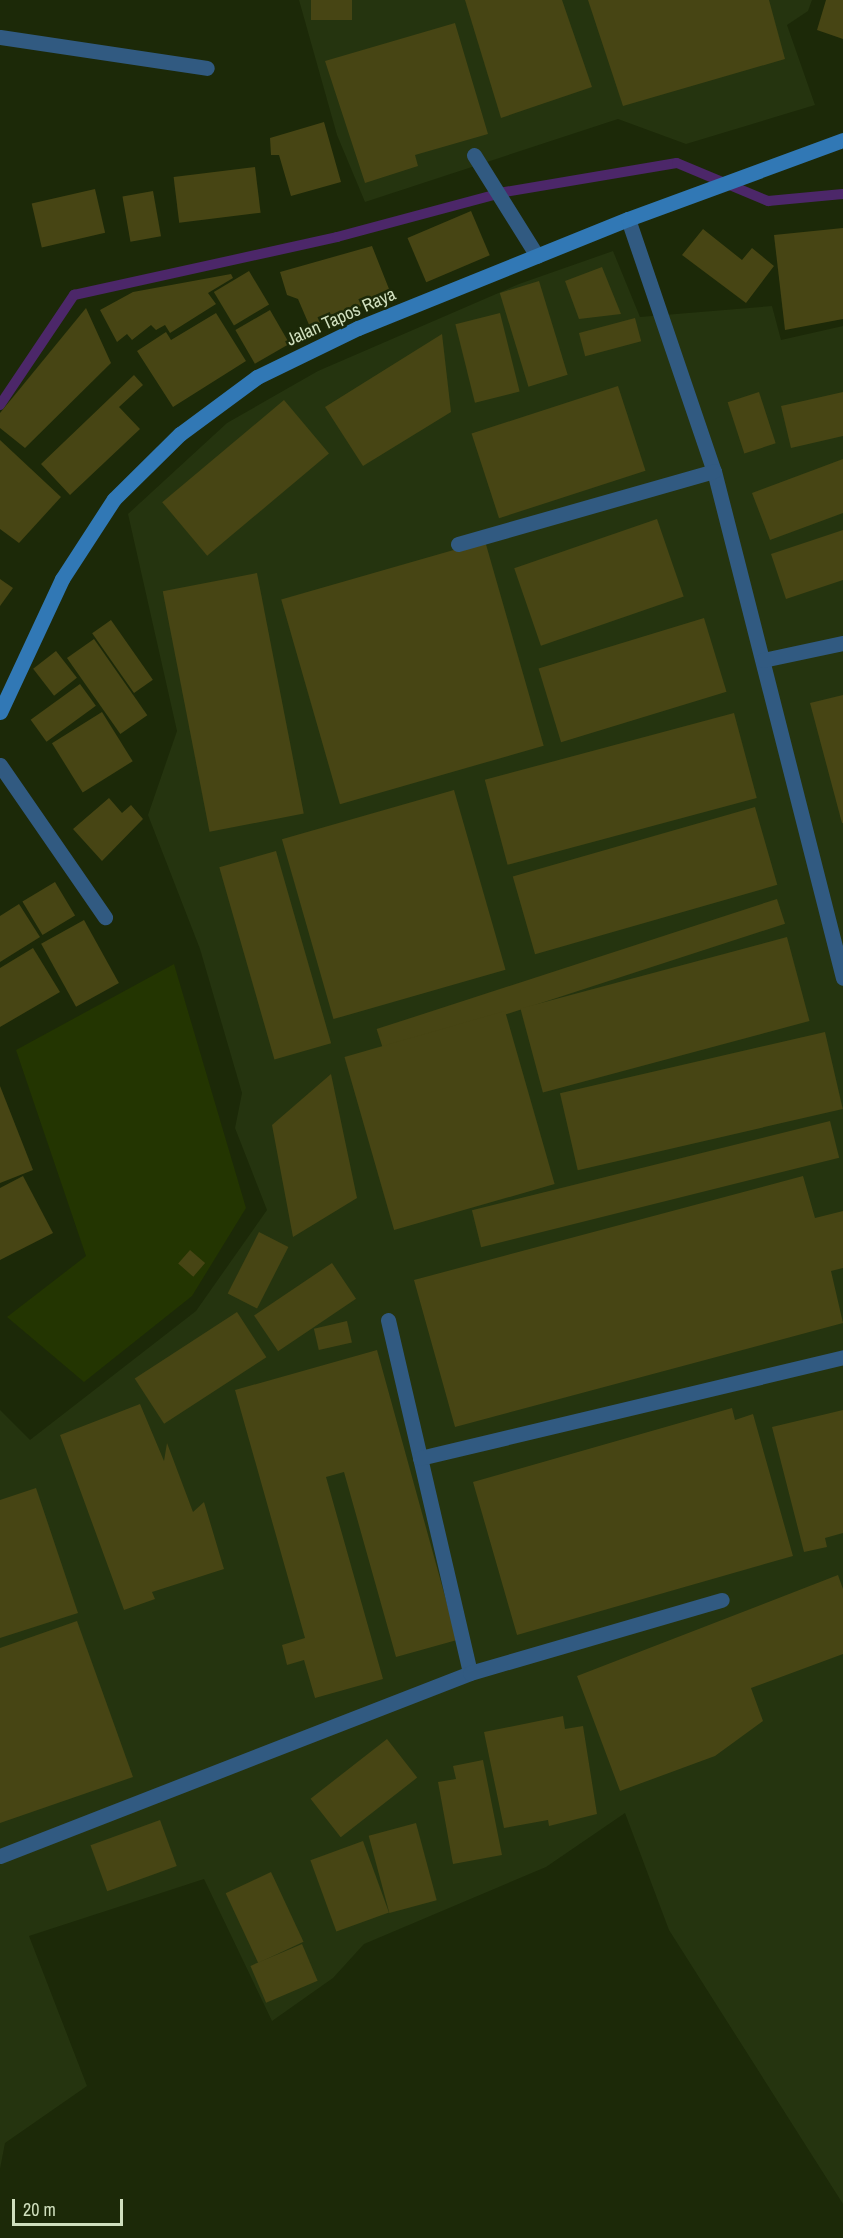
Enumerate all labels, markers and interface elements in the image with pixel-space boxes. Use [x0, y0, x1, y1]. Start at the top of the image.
street label: Jalan Tapos Raya [283, 283, 399, 351]
scale bar [15, 2187, 126, 2225]
text: 20 m [23, 2197, 56, 2222]

